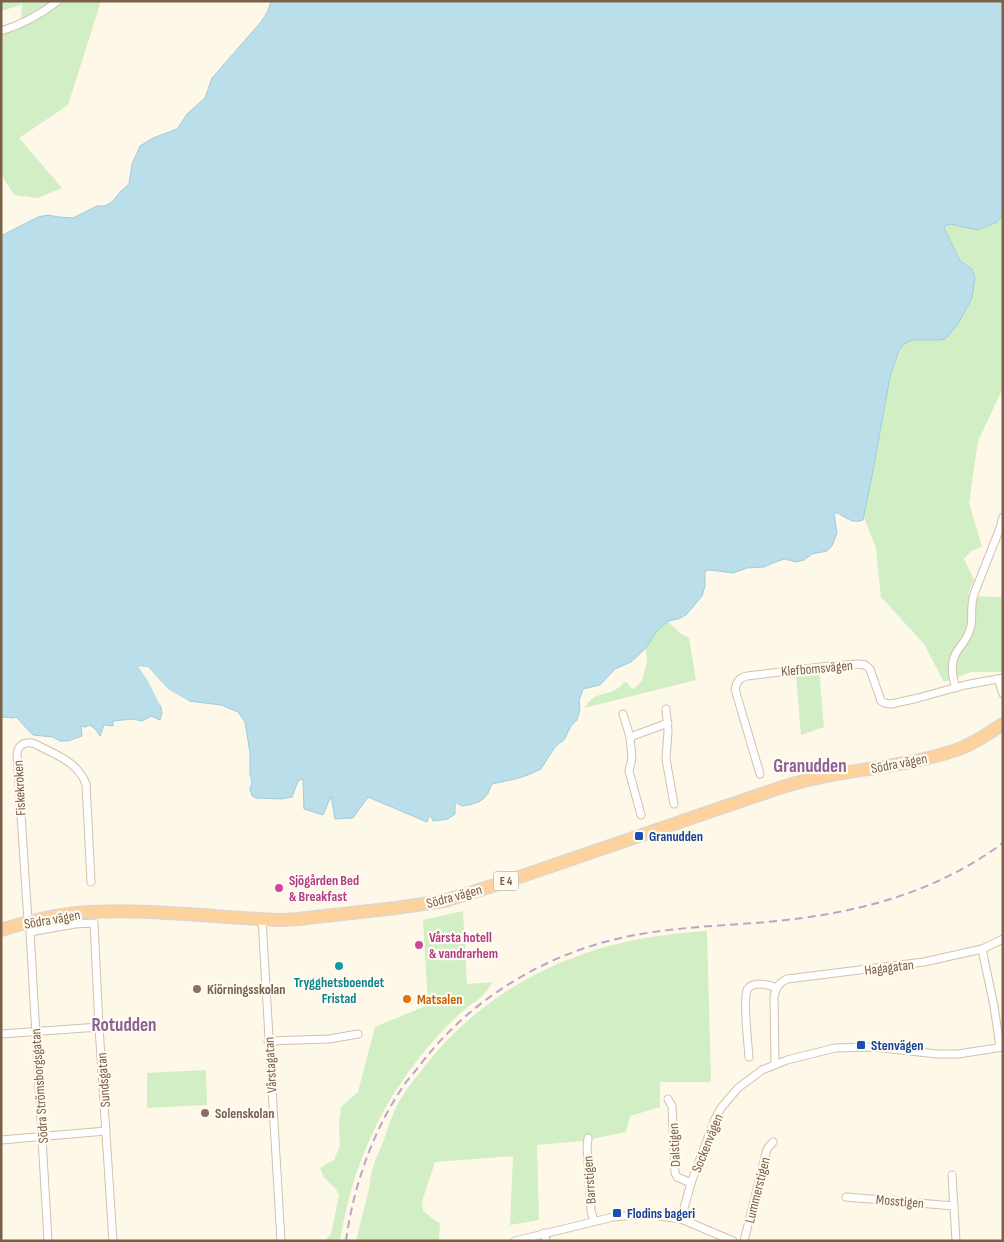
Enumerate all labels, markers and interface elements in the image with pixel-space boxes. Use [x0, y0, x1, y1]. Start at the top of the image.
street label: Klefbomsvägen [780, 657, 854, 680]
street label: Södra vägen [870, 750, 929, 777]
district label: Granudden [773, 755, 847, 778]
street label: Fiskekroken [10, 760, 29, 816]
place label: Granudden [649, 828, 703, 845]
marker: Granudden [633, 830, 645, 842]
road number: E 4 [494, 871, 518, 890]
place label: Sjögården Bed & Breakfast [289, 872, 359, 905]
street label: Södra vägen [424, 881, 484, 912]
marker: Sjögården Bed & Breakfast [273, 882, 285, 894]
street label: Södra vägen [23, 906, 82, 933]
place label: Vårsta hotell & vandrarhem [429, 929, 498, 962]
marker: Vårsta hotell & vandrarhem [413, 939, 425, 951]
street label: Hagagatan [863, 956, 915, 979]
marker: Trygghetsboendet Fristad [333, 960, 345, 972]
place label: Trygghetsboendet Fristad [294, 974, 385, 1007]
place label: Kiörningsskolan [207, 981, 286, 998]
marker: Kiörningsskolan [191, 983, 203, 995]
place label: Matsalen [417, 991, 462, 1008]
marker: Matsalen [401, 993, 413, 1005]
district label: Rotudden [91, 1014, 157, 1037]
street label: Södra Strömsborgsgatan [27, 1028, 52, 1144]
street label: Vårstagatan [261, 1037, 280, 1093]
place label: Stenvägen [871, 1037, 923, 1054]
marker: Stenvägen [855, 1039, 867, 1051]
street label: Sundsgatan [93, 1052, 114, 1108]
place label: Solenskolan [215, 1105, 274, 1122]
marker: Solenskolan [199, 1107, 211, 1119]
street label: Sockenvägen [688, 1111, 727, 1175]
street label: Dalstigen [665, 1123, 684, 1167]
street label: Barrstigen [579, 1155, 600, 1205]
street label: Lummerstigen [741, 1155, 774, 1225]
street label: Mosstigen [875, 1191, 925, 1212]
place label: Flodins bageri [627, 1205, 695, 1222]
marker: Flodins bageri [611, 1207, 623, 1219]

